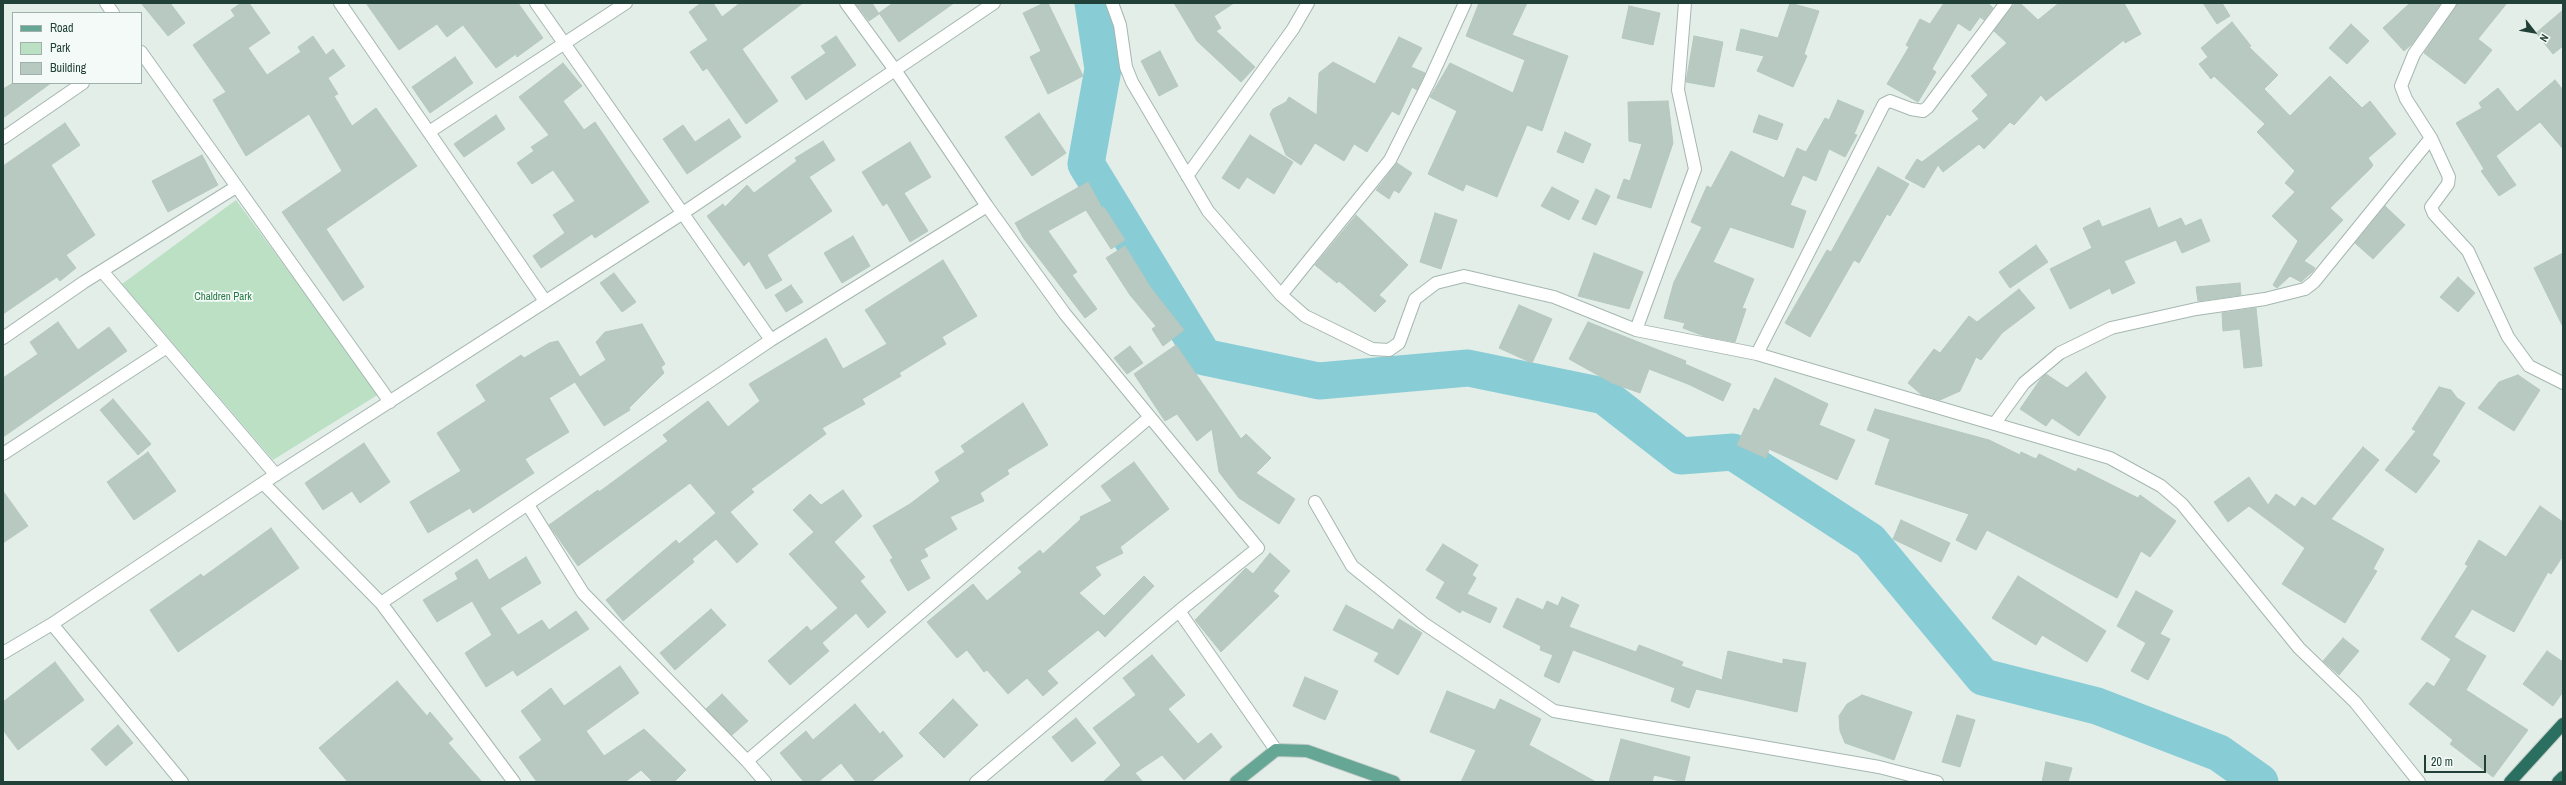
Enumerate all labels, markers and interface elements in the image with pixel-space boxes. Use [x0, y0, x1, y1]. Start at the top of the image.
legend [12, 12, 142, 84]
north arrow [2514, 12, 2554, 52]
text: Road [50, 20, 74, 36]
text: N [2537, 32, 2552, 45]
text: Park [50, 40, 70, 56]
text: Building [50, 60, 86, 76]
park label: Chaldren Park [194, 290, 252, 304]
scale bar [2426, 747, 2488, 773]
text: 20 m [2431, 754, 2453, 770]

